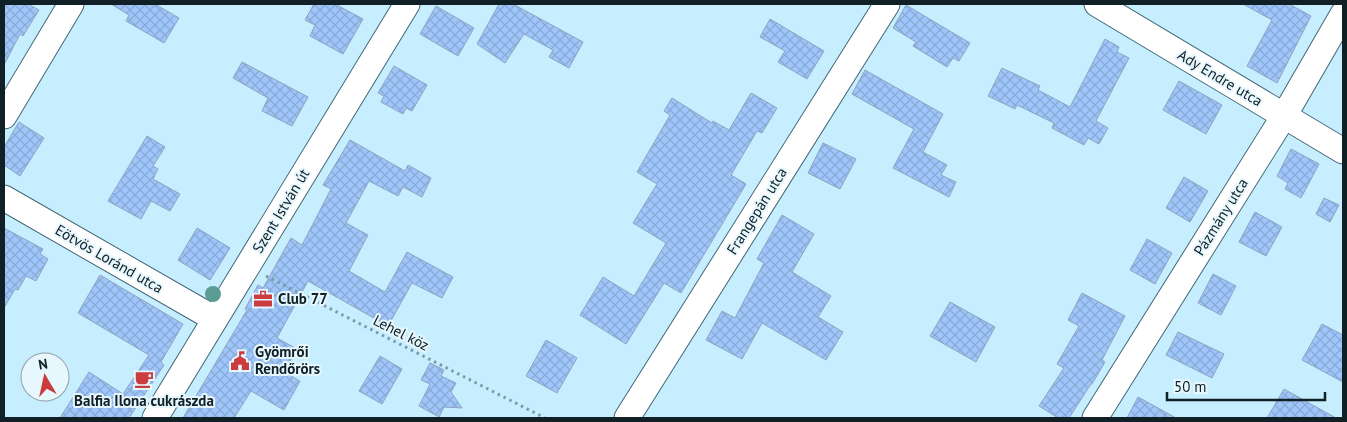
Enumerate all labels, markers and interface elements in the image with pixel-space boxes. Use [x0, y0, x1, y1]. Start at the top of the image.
street label: Ady Endre utca [1174, 45, 1266, 110]
street label: Frangepán utca [722, 164, 791, 258]
street label: Szent István út [248, 165, 313, 256]
street label: Pázmány utca [1189, 175, 1252, 259]
street label: Eötvös Loránd utca [52, 220, 167, 297]
office icon: Club 77 [252, 288, 274, 310]
place label: Club 77 [278, 289, 328, 308]
street label: Lehel köz [370, 310, 432, 355]
place label: Gyömrői Rendőrörs [255, 342, 320, 378]
public building icon: Gyömrői Rendőrörs [229, 350, 251, 372]
north arrow [20, 352, 70, 402]
text: N [37, 355, 49, 374]
cafe icon: Balfia Ilona cukrászda [133, 368, 155, 390]
scale bar [1167, 370, 1324, 402]
text: 50 m [1174, 377, 1207, 396]
place label: Balfia Ilona cukrászda [74, 391, 214, 410]

